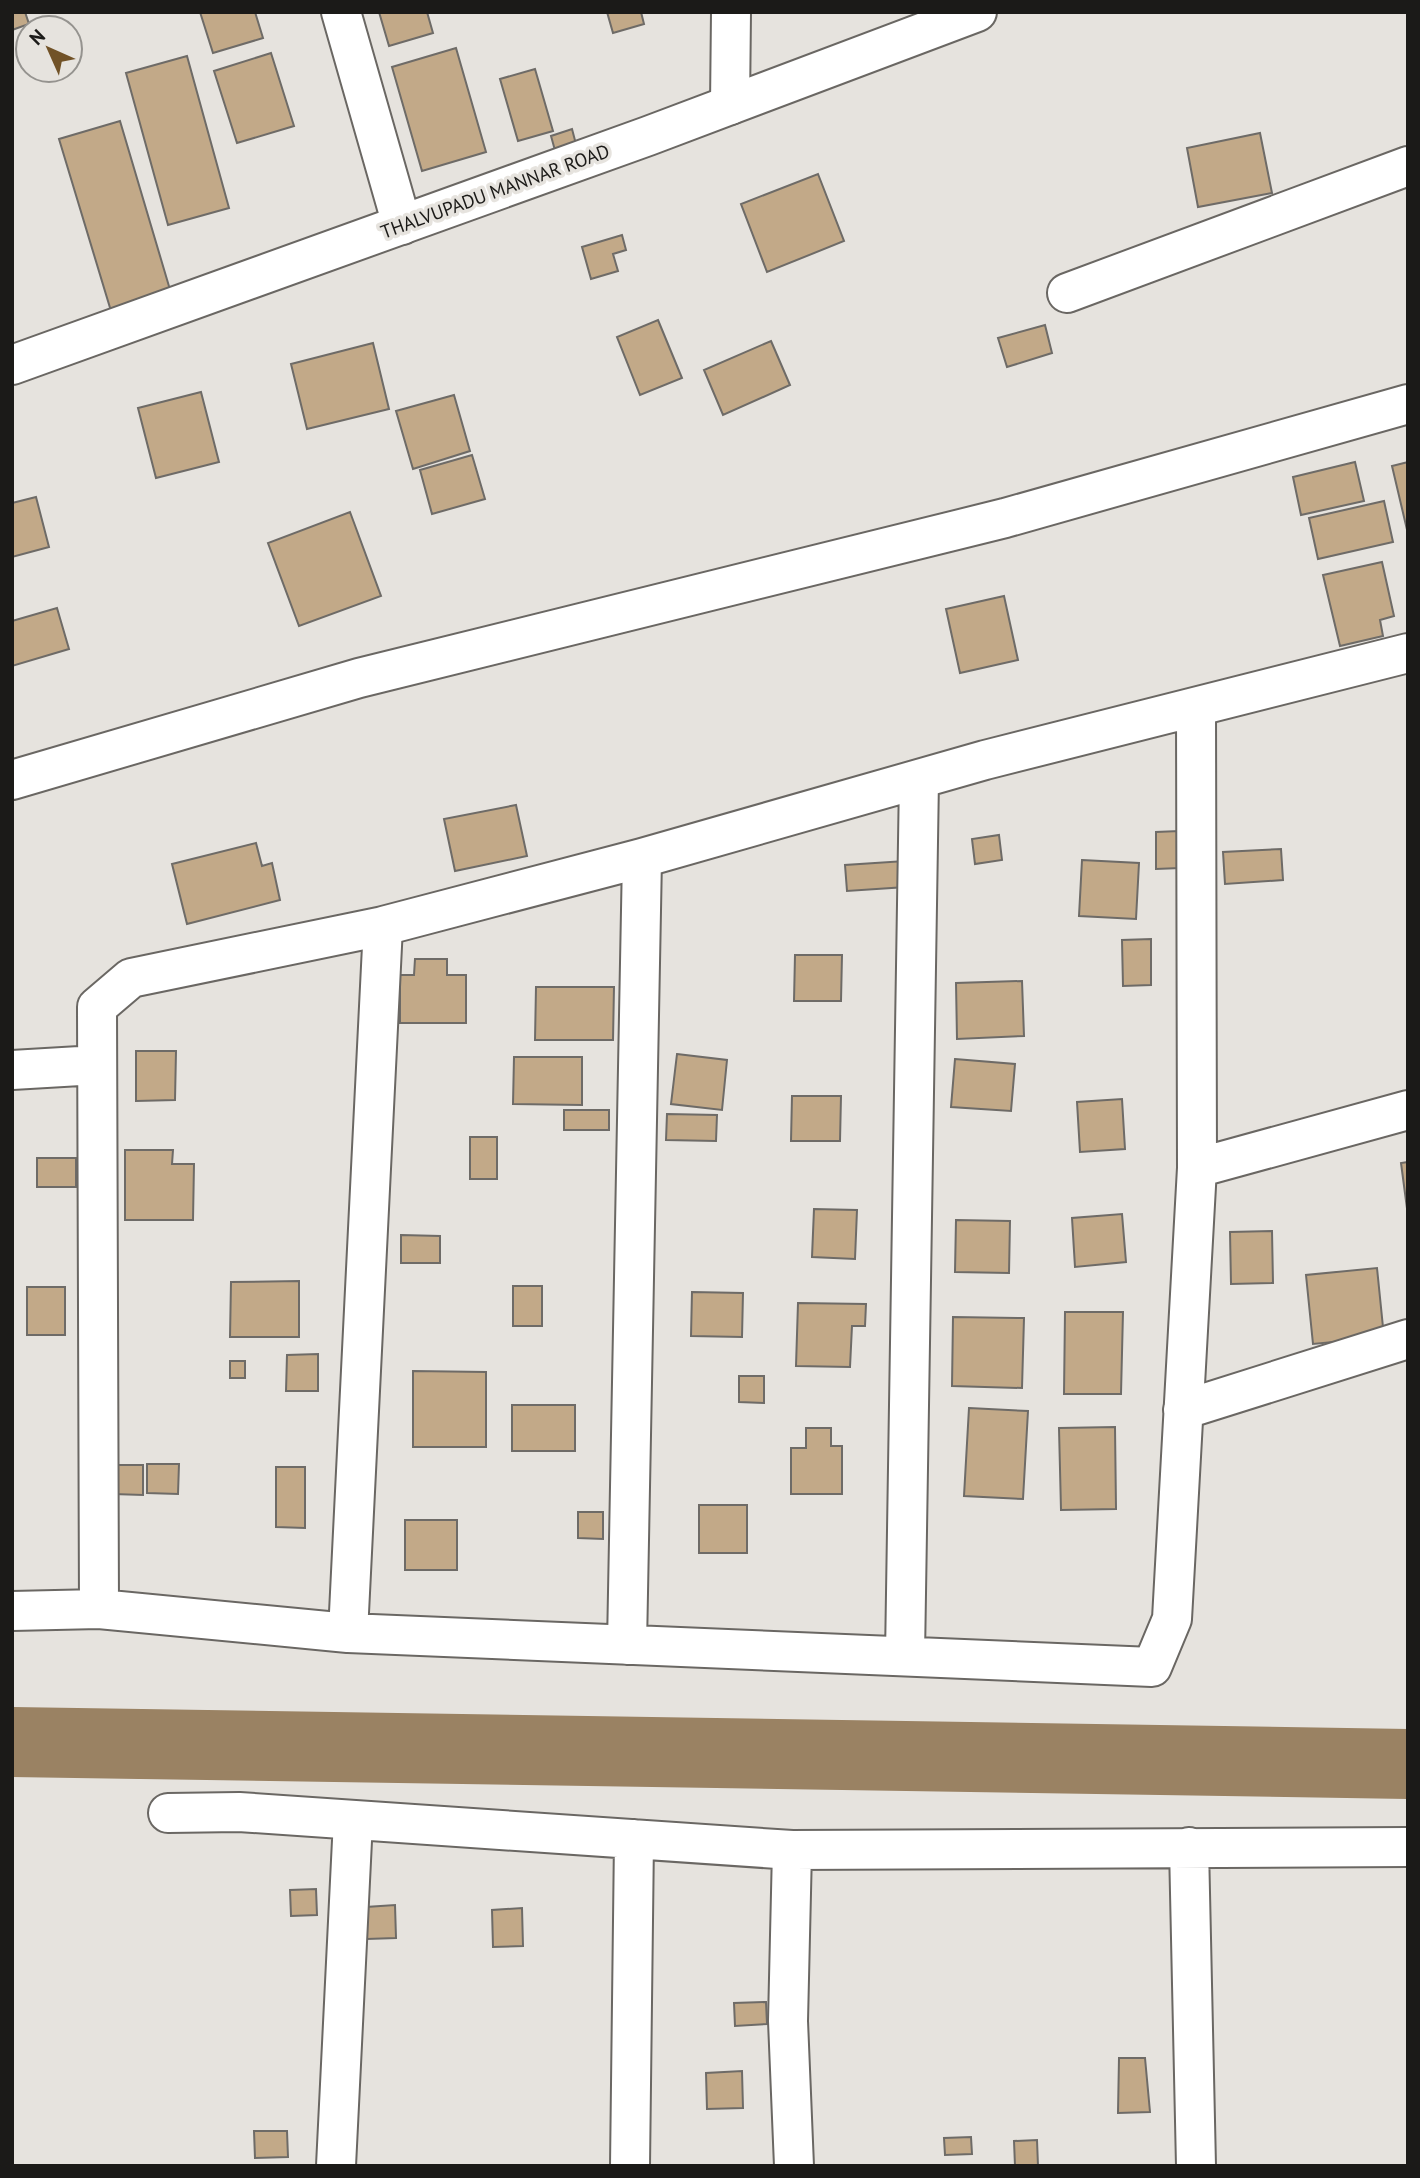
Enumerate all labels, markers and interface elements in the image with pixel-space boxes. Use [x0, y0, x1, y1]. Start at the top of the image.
north arrow [14, 14, 84, 84]
text: N [24, 24, 50, 50]
street label: THALVUPADU MANNAR ROAD [377, 138, 613, 244]

